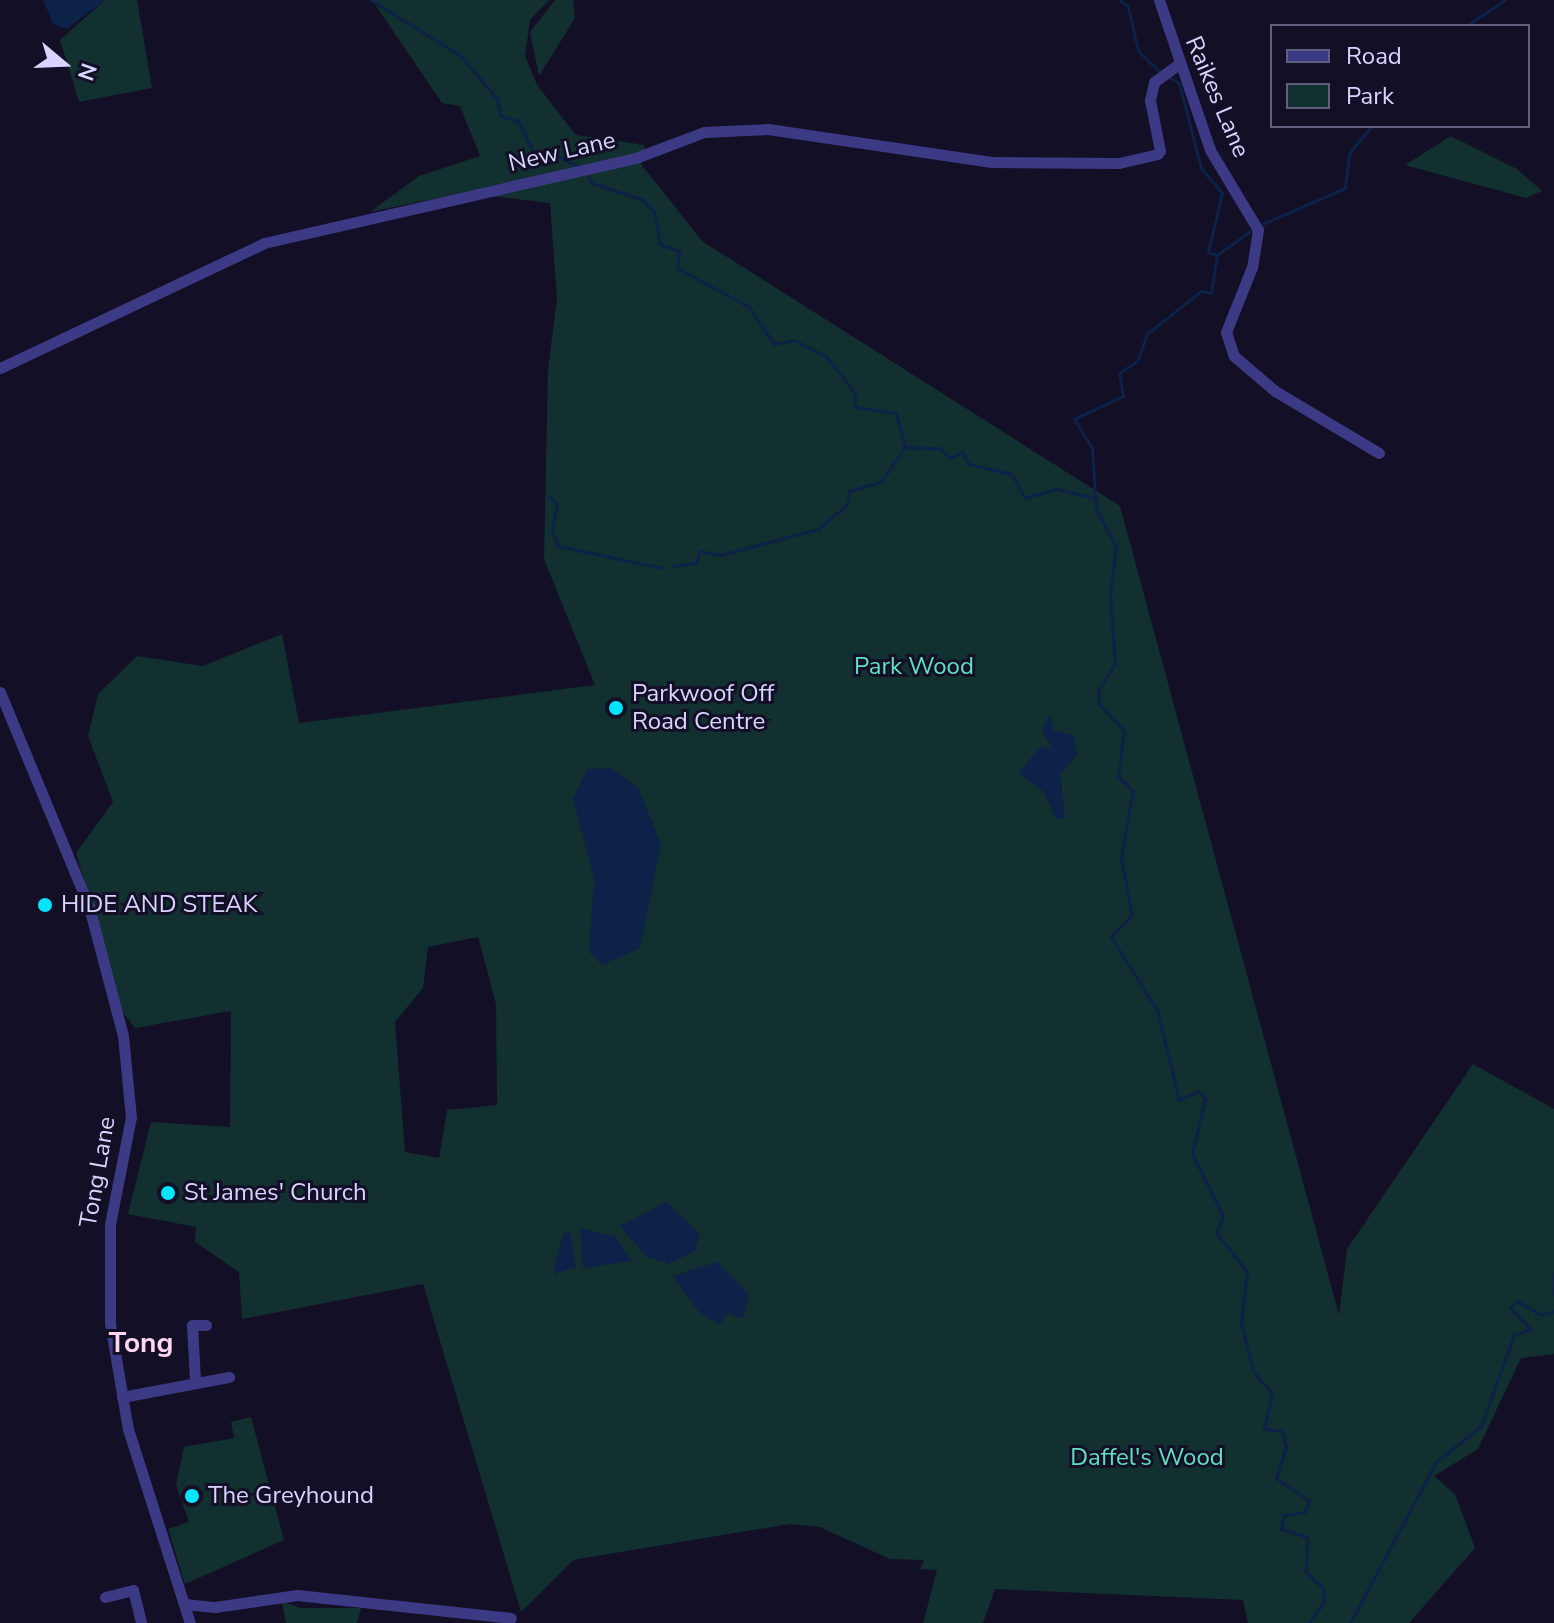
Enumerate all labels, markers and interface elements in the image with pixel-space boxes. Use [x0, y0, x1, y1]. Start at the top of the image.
north arrow [24, 24, 104, 104]
legend [1270, 24, 1530, 128]
street label: Raikes Lane [1179, 32, 1255, 162]
text: Road [1346, 40, 1402, 72]
text: N [70, 59, 104, 84]
text: Park [1346, 80, 1394, 112]
street label: New Lane [506, 126, 618, 178]
park label: Park Wood [854, 653, 974, 681]
place label: Parkwoof Off Road Centre [632, 680, 774, 736]
marker: Parkwoof Off Road Centre [607, 699, 625, 717]
place label: HIDE AND STEAK [61, 891, 258, 919]
marker: HIDE AND STEAK [36, 896, 54, 914]
street label: Tong Lane [74, 1114, 122, 1230]
place label: St James' Church [184, 1179, 367, 1207]
marker: St James' Church [159, 1184, 177, 1202]
district label: Tong [109, 1326, 173, 1360]
park label: Daffel's Wood [1070, 1444, 1224, 1472]
place label: The Greyhound [208, 1482, 374, 1510]
marker: The Greyhound [183, 1487, 201, 1505]

